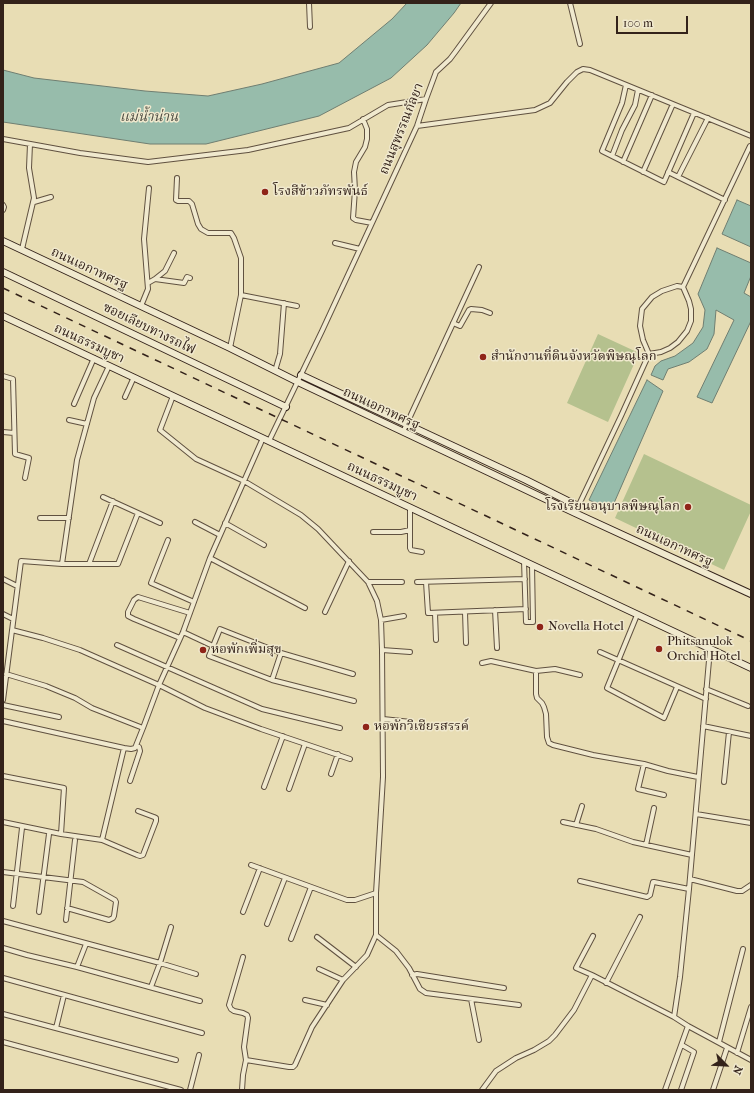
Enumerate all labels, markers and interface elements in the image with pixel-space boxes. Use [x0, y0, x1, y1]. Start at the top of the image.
scale bar [618, 8, 690, 34]
text: 100 m [623, 16, 653, 30]
street label: ถนนสุพรรณกัลยา [377, 81, 427, 177]
water label: แม่น้ำน่าน [120, 110, 178, 126]
place label: โรงสีข้าวภัทรพันธ์ [273, 184, 368, 200]
marker: โรงสีข้าวภัทรพันธ์ [260, 187, 270, 197]
street label: ถนนเอกาทศรฐ [48, 245, 130, 293]
street label: ซอยเลียบทางรถไฟ [100, 300, 198, 358]
street label: ถนนธรรมบูชา [51, 321, 127, 367]
place label: สำนักงานที่ดินจังหวัดพิษณุโลก [491, 349, 657, 365]
marker: สำนักงานที่ดินจังหวัดพิษณุโลก [478, 352, 488, 362]
street label: ถนนเอกาทศรฐ [340, 385, 422, 433]
street label: ถนนธรรมบูชา [344, 459, 420, 505]
place label: โรงเรียนอนุบาลพิษณุโลก [545, 499, 680, 515]
marker: โรงเรียนอนุบาลพิษณุโลก [683, 502, 693, 512]
street label: ถนนเอกาทศรฐ [633, 522, 715, 570]
place label: Novella Hotel [548, 619, 624, 635]
marker: Novella Hotel [535, 622, 545, 632]
place label: Phitsanulok Orchid Hotel [667, 634, 741, 665]
place label: หอพักเพิ่มสุข [211, 642, 282, 658]
marker: Phitsanulok Orchid Hotel [654, 644, 664, 654]
marker: หอพักเพิ่มสุข [198, 645, 208, 655]
place label: หอพักวิเชียรสรรค์ [374, 719, 469, 735]
marker: หอพักวิเชียรสรรค์ [361, 722, 371, 732]
north arrow [706, 1045, 746, 1085]
text: N [730, 1064, 745, 1077]

